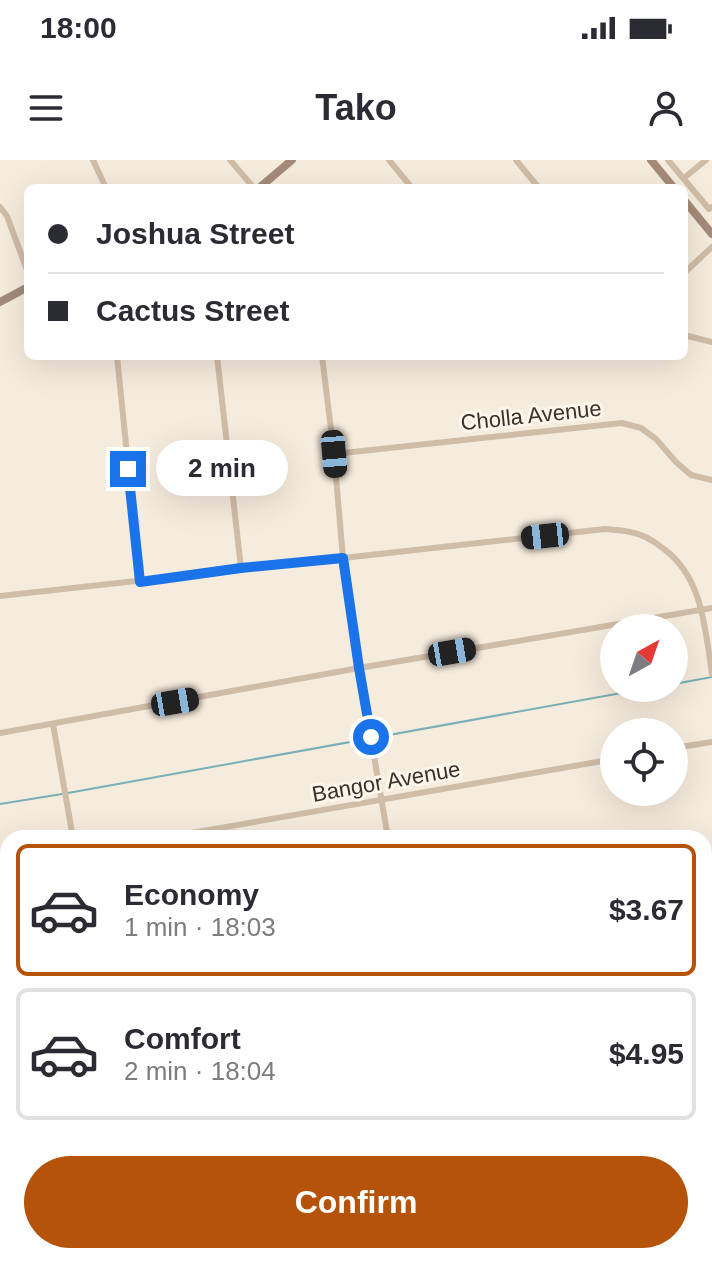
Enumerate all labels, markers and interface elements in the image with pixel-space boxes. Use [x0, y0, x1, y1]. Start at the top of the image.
text: 18:00 [40, 11, 117, 44]
icon: menu [24, 86, 68, 130]
icon: person [644, 86, 688, 130]
text: Tako [315, 87, 397, 128]
text: Joshua Street [96, 217, 294, 250]
text: Cactus Street [96, 294, 289, 327]
street label: Cholla Avenue [459, 396, 603, 435]
car [320, 429, 348, 479]
callout: 2 min [156, 441, 288, 497]
route end [110, 451, 146, 487]
text: 2 min [188, 453, 256, 483]
car [520, 522, 570, 550]
north arrow [600, 614, 688, 702]
map controls [600, 614, 688, 806]
car [426, 636, 478, 668]
car [149, 686, 201, 718]
button: locate [600, 718, 688, 806]
route start [353, 719, 389, 755]
street label: Bangor Avenue [310, 756, 462, 807]
icon: car [28, 874, 100, 946]
text: Economy [124, 878, 259, 911]
text: $3.67 [609, 893, 684, 926]
text: 1 min · 18:03 [124, 912, 276, 942]
icon: car [28, 1018, 100, 1090]
text: Comfort [124, 1022, 241, 1055]
text: $4.95 [609, 1037, 684, 1070]
text: 2 min · 18:04 [124, 1056, 276, 1086]
button: Confirm [24, 1156, 688, 1248]

